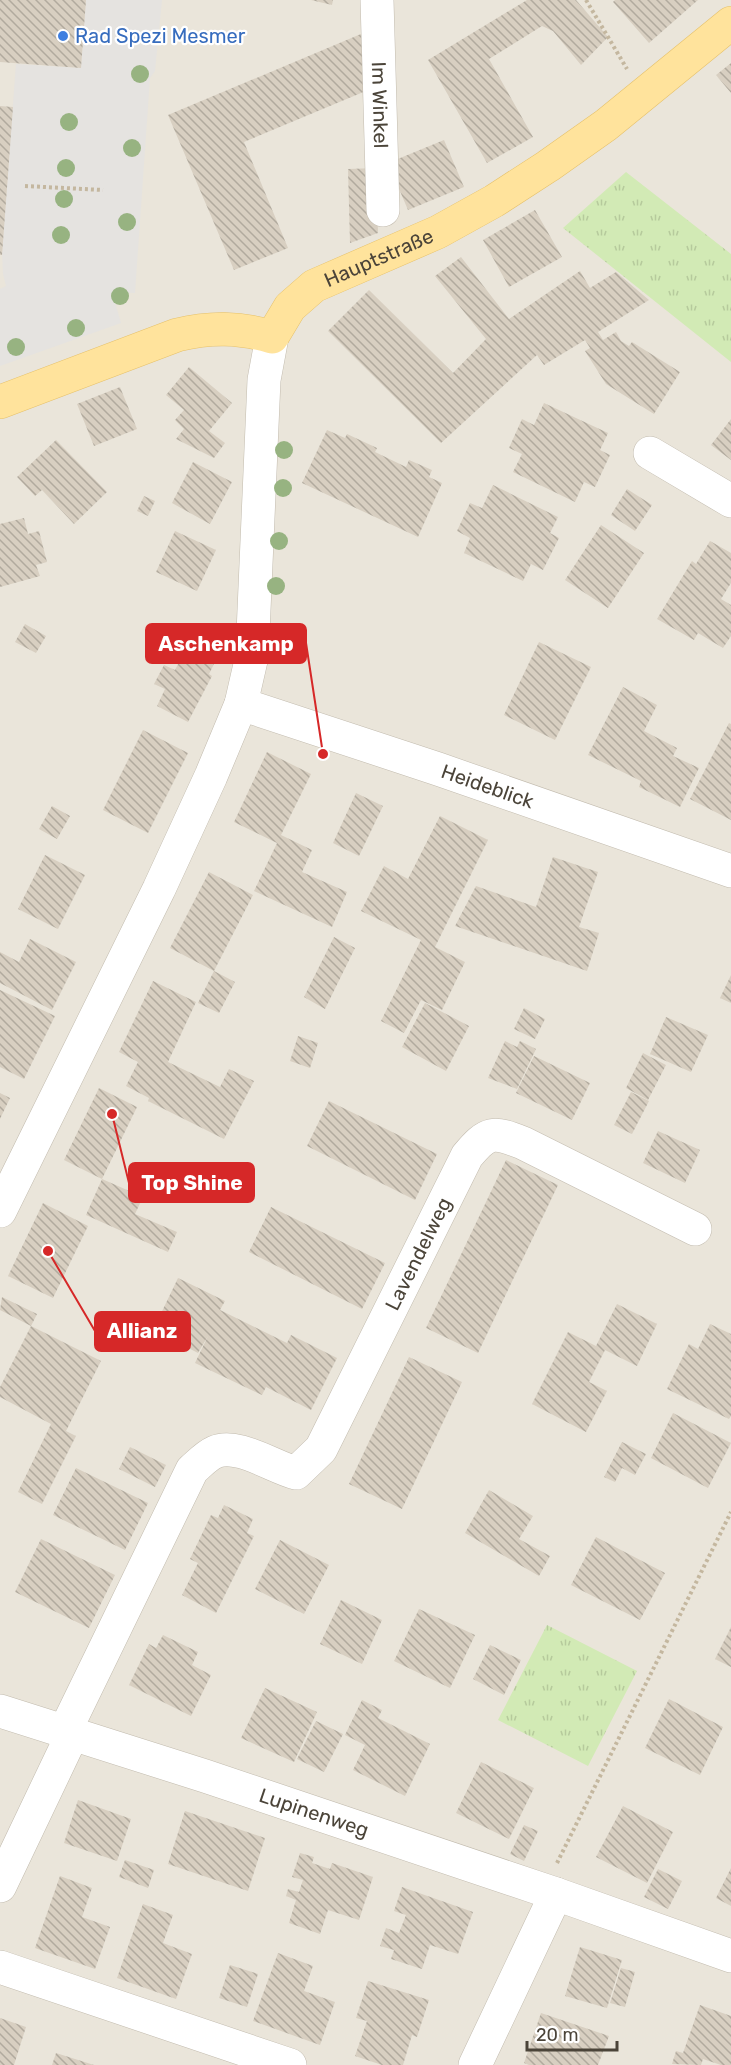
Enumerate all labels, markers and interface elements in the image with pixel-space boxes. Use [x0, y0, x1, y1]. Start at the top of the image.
place label: Rad Spezi Mesmer [75, 24, 246, 48]
marker: Rad Spezi Mesmer [56, 29, 70, 43]
street label: Im Winkel [367, 61, 393, 149]
street label: Hauptstraße [321, 224, 437, 292]
callout: Aschenkamp [146, 624, 306, 663]
text: Aschenkamp [158, 631, 294, 656]
street label: Heideblick [438, 759, 538, 814]
callout: Top Shine [129, 1163, 254, 1202]
text: Top Shine [141, 1170, 243, 1195]
street label: Lavendelweg [380, 1193, 456, 1314]
callout: Allianz [95, 1312, 190, 1351]
text: Allianz [107, 1318, 177, 1343]
street label: Lupinenweg [256, 1783, 372, 1842]
scale bar [527, 2014, 617, 2052]
text: 20 m [536, 2024, 578, 2046]

